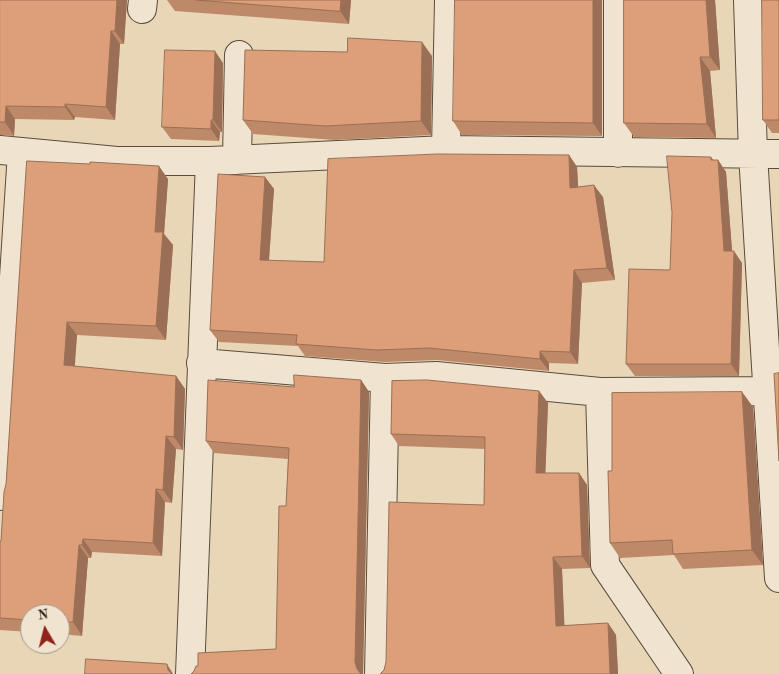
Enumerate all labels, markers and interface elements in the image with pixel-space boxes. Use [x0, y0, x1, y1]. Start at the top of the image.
north arrow [20, 604, 70, 654]
text: N [37, 607, 49, 623]

